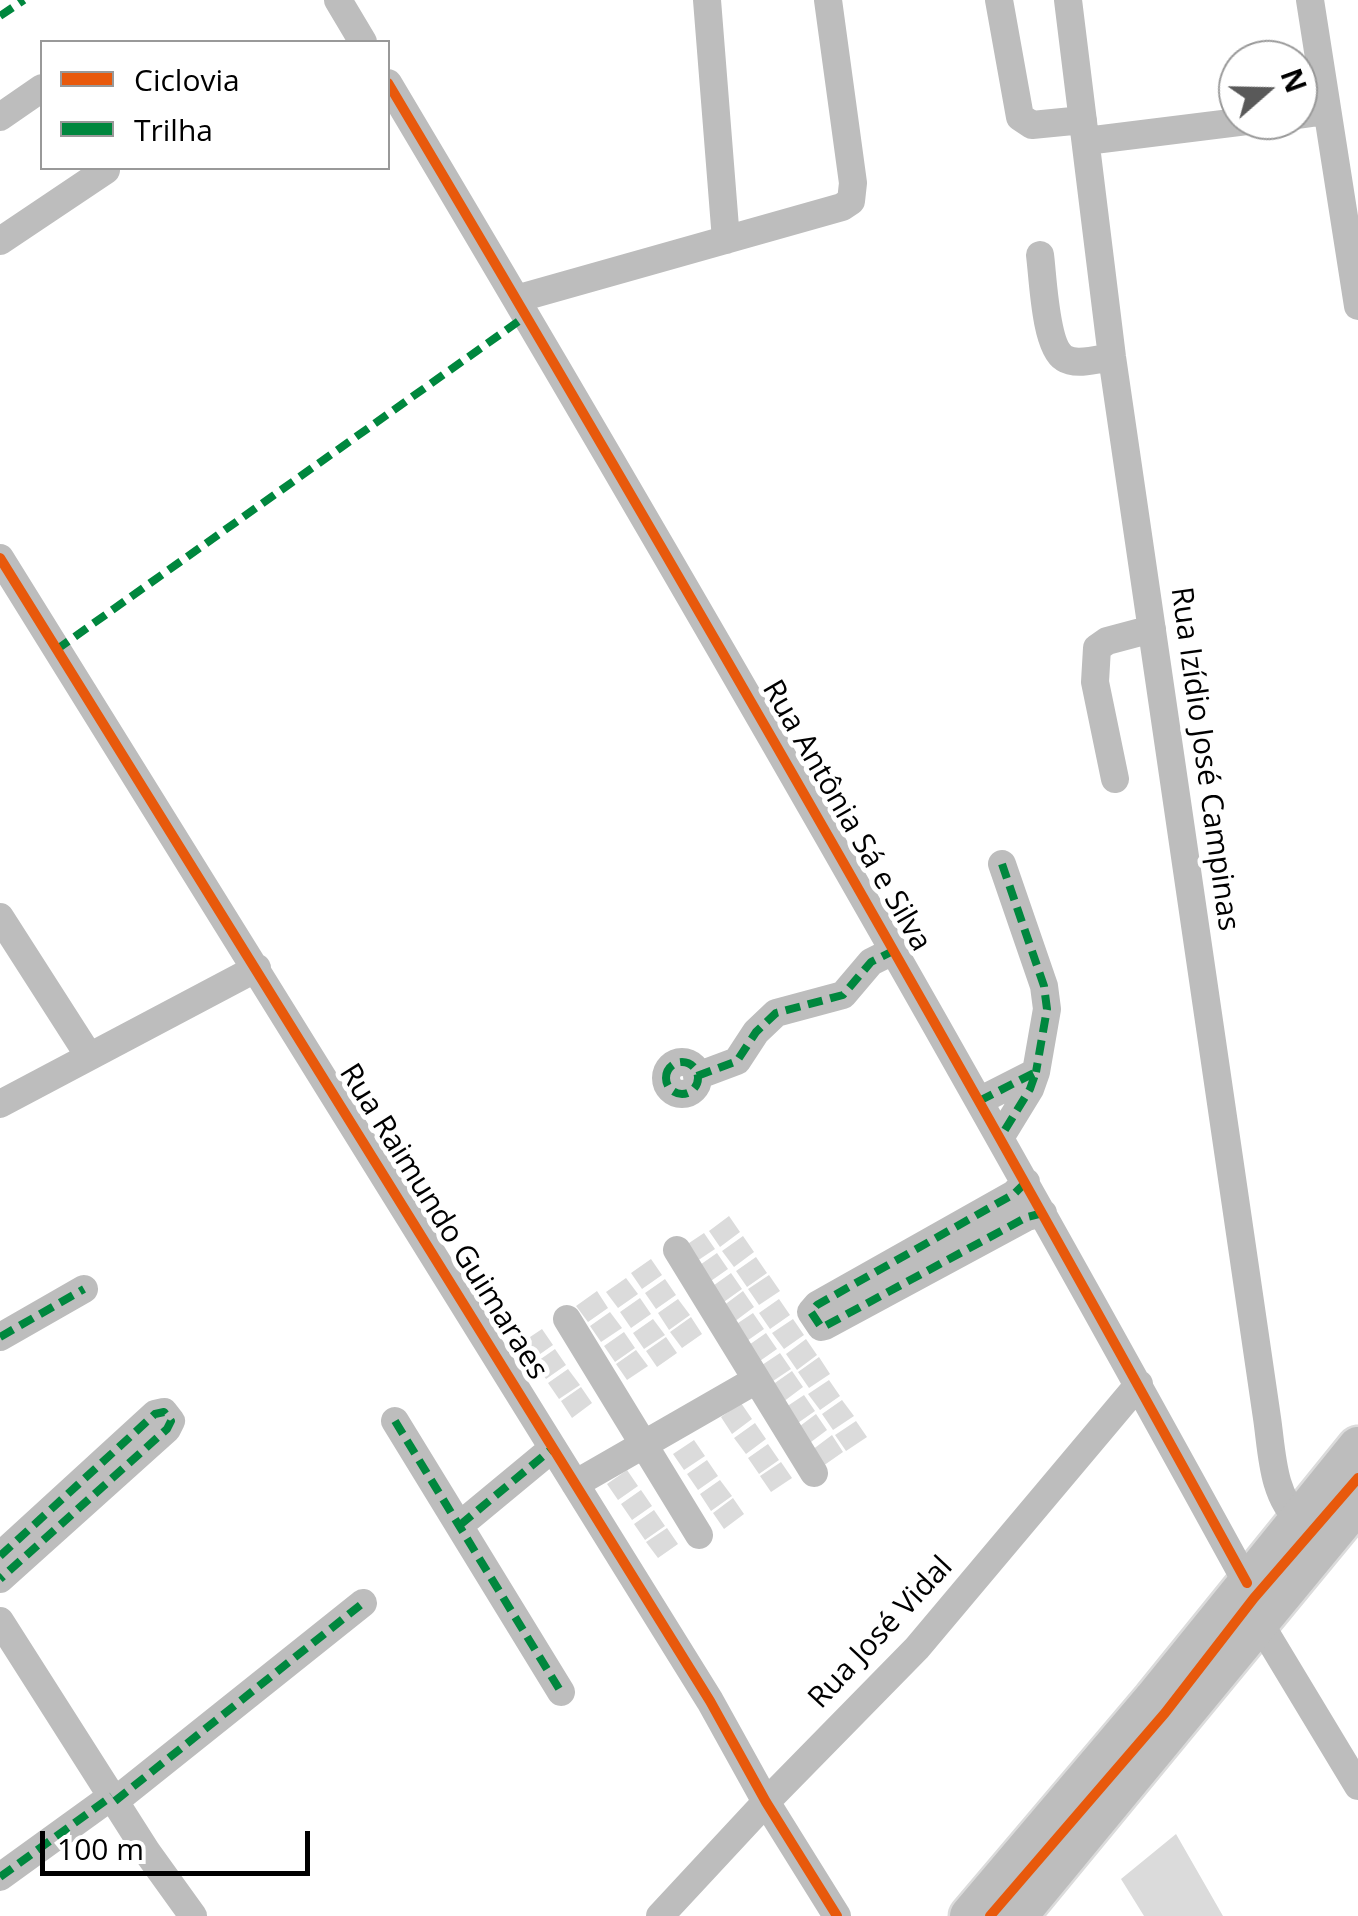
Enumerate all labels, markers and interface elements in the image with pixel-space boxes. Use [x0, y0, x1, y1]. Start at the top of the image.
legend [40, 40, 390, 170]
north arrow [1218, 40, 1318, 140]
text: Ciclovia [134, 59, 240, 100]
text: N [1273, 63, 1316, 98]
text: Trilha [134, 109, 213, 150]
street label: Rua Izídio José Campinas [1162, 585, 1246, 933]
street label: Rua Antônia Sá e Silva [754, 674, 938, 958]
street label: Rua Raimundo Guimaraes [331, 1058, 555, 1386]
street label: Rua José Vidal [802, 1550, 960, 1716]
scale bar [45, 1811, 315, 1873]
text: 100 m [57, 1828, 144, 1869]

